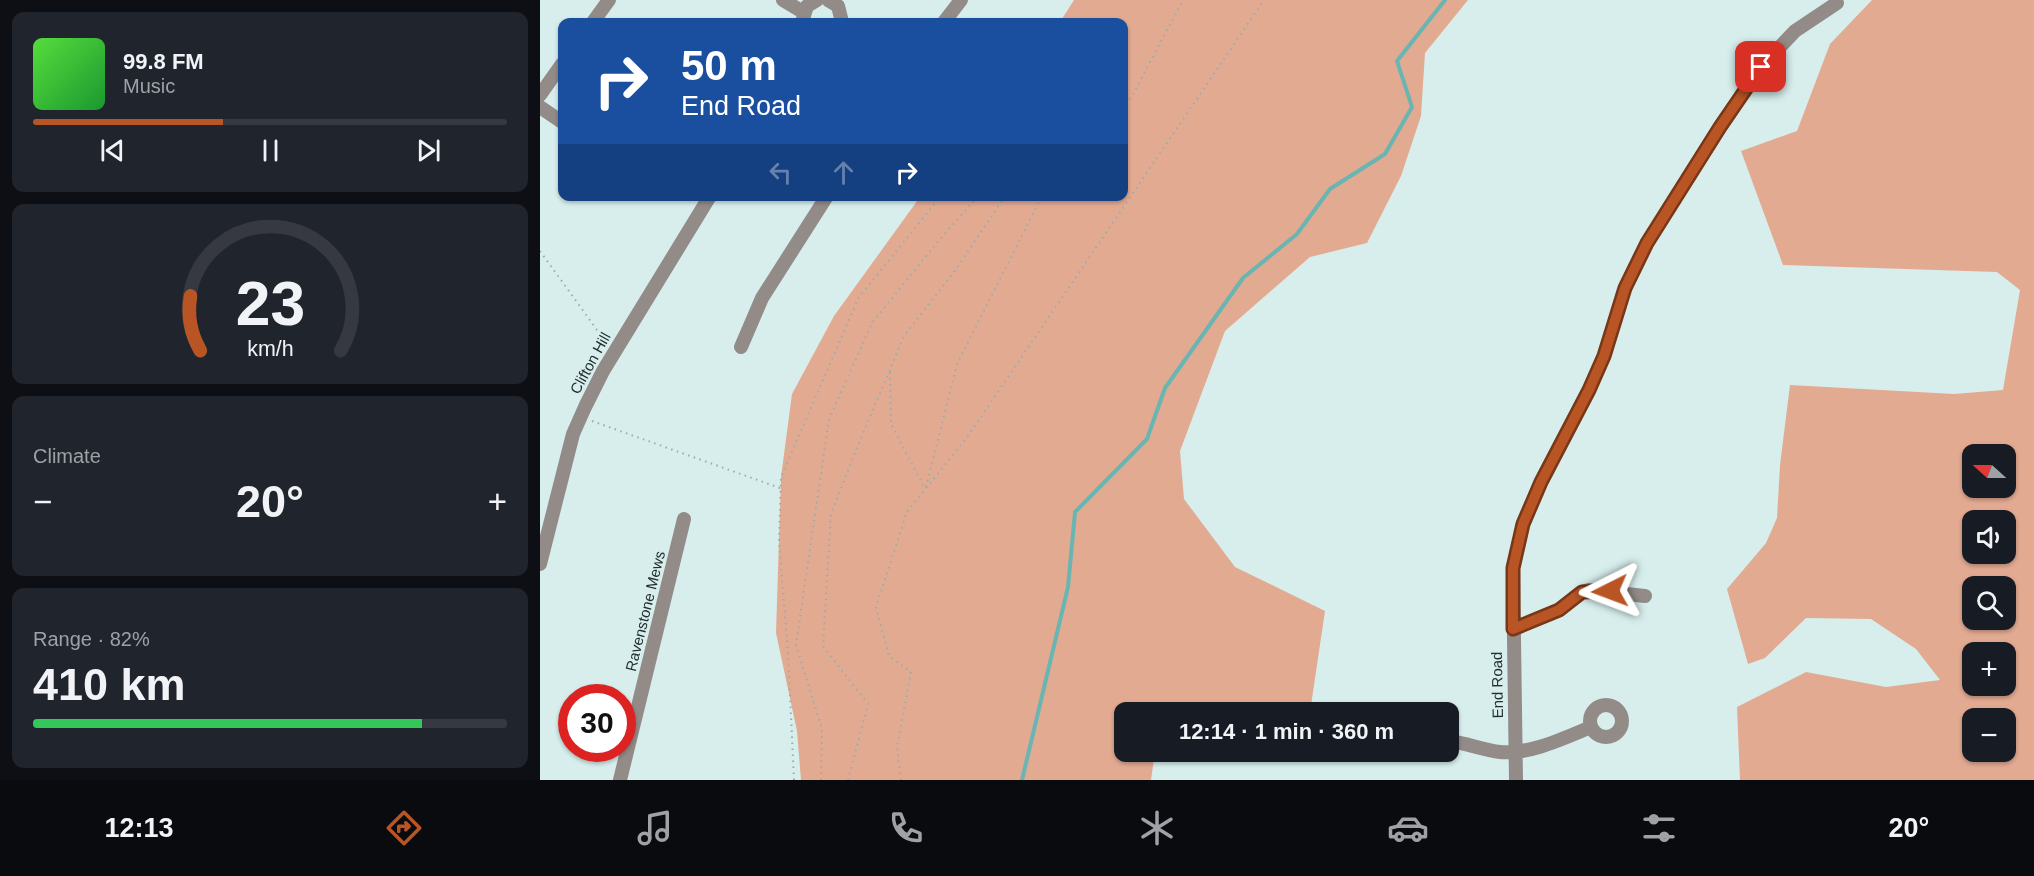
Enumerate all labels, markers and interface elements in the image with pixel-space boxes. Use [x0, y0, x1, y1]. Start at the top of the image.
pin [1735, 41, 1786, 92]
icon: right [582, 42, 660, 120]
text: 50 m [681, 42, 777, 89]
text: 99.8 FM [123, 49, 204, 74]
icon: arrive [1744, 50, 1777, 83]
text: Music [123, 75, 175, 97]
text: End Road [681, 91, 801, 121]
icon: previous [96, 134, 129, 167]
icon: pause [254, 134, 287, 167]
icon: next [412, 134, 445, 167]
icon: left [764, 156, 797, 189]
icon: ahead [827, 156, 860, 189]
icon: right [890, 156, 923, 189]
text: 23 [235, 269, 305, 338]
street label: Clifton Hill [566, 329, 614, 397]
text: km/h [247, 337, 293, 361]
north arrow [1962, 444, 2016, 498]
map controls [1962, 444, 2016, 762]
text: Climate [33, 445, 101, 467]
text: 20° [236, 476, 304, 527]
text: − [33, 483, 52, 520]
text: + [488, 483, 507, 520]
button: sound [1962, 510, 2016, 564]
street label: Ravenstone Mews [622, 549, 668, 673]
position arrow [1578, 559, 1642, 623]
button: search [1962, 576, 2016, 630]
text: Range · 82% [33, 628, 150, 650]
button: + [1962, 642, 2016, 696]
street label: End Road [1488, 651, 1506, 719]
text: 410 km [33, 659, 186, 710]
speed limit sign: 30 [558, 684, 636, 762]
button: − [1962, 708, 2016, 762]
text: 12:14 · 1 min · 360 m [1179, 719, 1394, 744]
icon: directions [383, 807, 425, 849]
icon: music [634, 807, 676, 849]
icon: phone [885, 807, 927, 849]
icon: climate [1136, 807, 1178, 849]
icon: car [1387, 807, 1429, 849]
icon: filters [1638, 807, 1680, 849]
text: 12:13 [105, 813, 174, 843]
text: 20° [1889, 813, 1929, 843]

